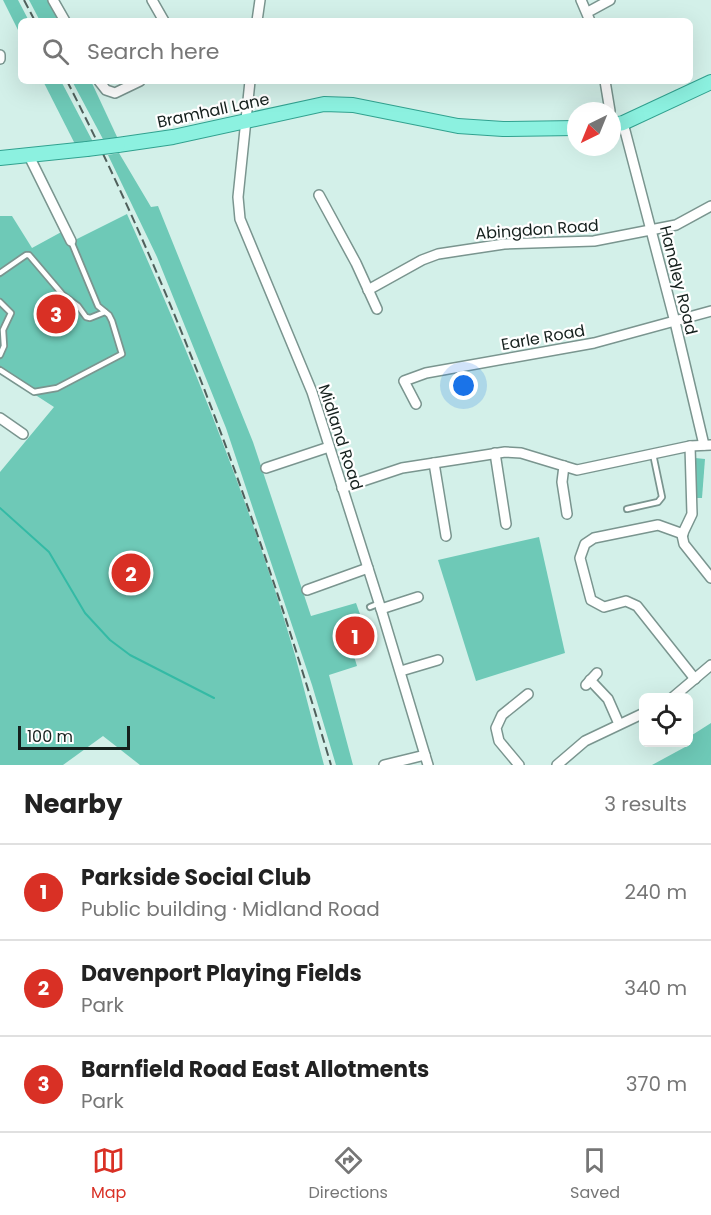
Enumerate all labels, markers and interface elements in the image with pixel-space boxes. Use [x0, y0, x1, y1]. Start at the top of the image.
search box [18, 18, 693, 84]
icon: search [39, 35, 72, 68]
text: Search here [87, 36, 220, 67]
street label: Bramhall Lane [155, 87, 271, 134]
north arrow [567, 102, 621, 156]
street label: Abingdon Road [475, 214, 600, 245]
street label: Handley Road [654, 223, 703, 337]
pin: 3 [36, 292, 76, 336]
street label: Earle Road [499, 319, 587, 356]
your location [449, 371, 478, 400]
street label: Midland Road [313, 381, 368, 493]
pin: 2 [112, 550, 150, 596]
pin: 1 [336, 614, 374, 658]
map controls [639, 693, 693, 747]
button: locate [639, 693, 693, 747]
scale bar [18, 723, 130, 750]
text: 100 m [27, 725, 73, 748]
text: Nearby [24, 786, 122, 822]
text: 3 results [604, 790, 687, 818]
text: Parkside Social Club [81, 862, 311, 893]
text: 1 [40, 878, 47, 906]
text: 240 m [624, 878, 687, 906]
text: Public building · Midland Road [81, 895, 380, 923]
text: Davenport Playing Fields [81, 958, 362, 989]
text: 2 [38, 974, 49, 1002]
text: 340 m [624, 974, 687, 1002]
text: Park [81, 991, 124, 1019]
text: Barnfield Road East Allotments [81, 1054, 429, 1085]
text: 3 [37, 1070, 50, 1098]
text: 370 m [626, 1070, 687, 1098]
text: Park [81, 1087, 124, 1115]
tab: Map [91, 1144, 126, 1205]
tab: Directions [309, 1144, 388, 1205]
tab: Saved [570, 1144, 620, 1205]

